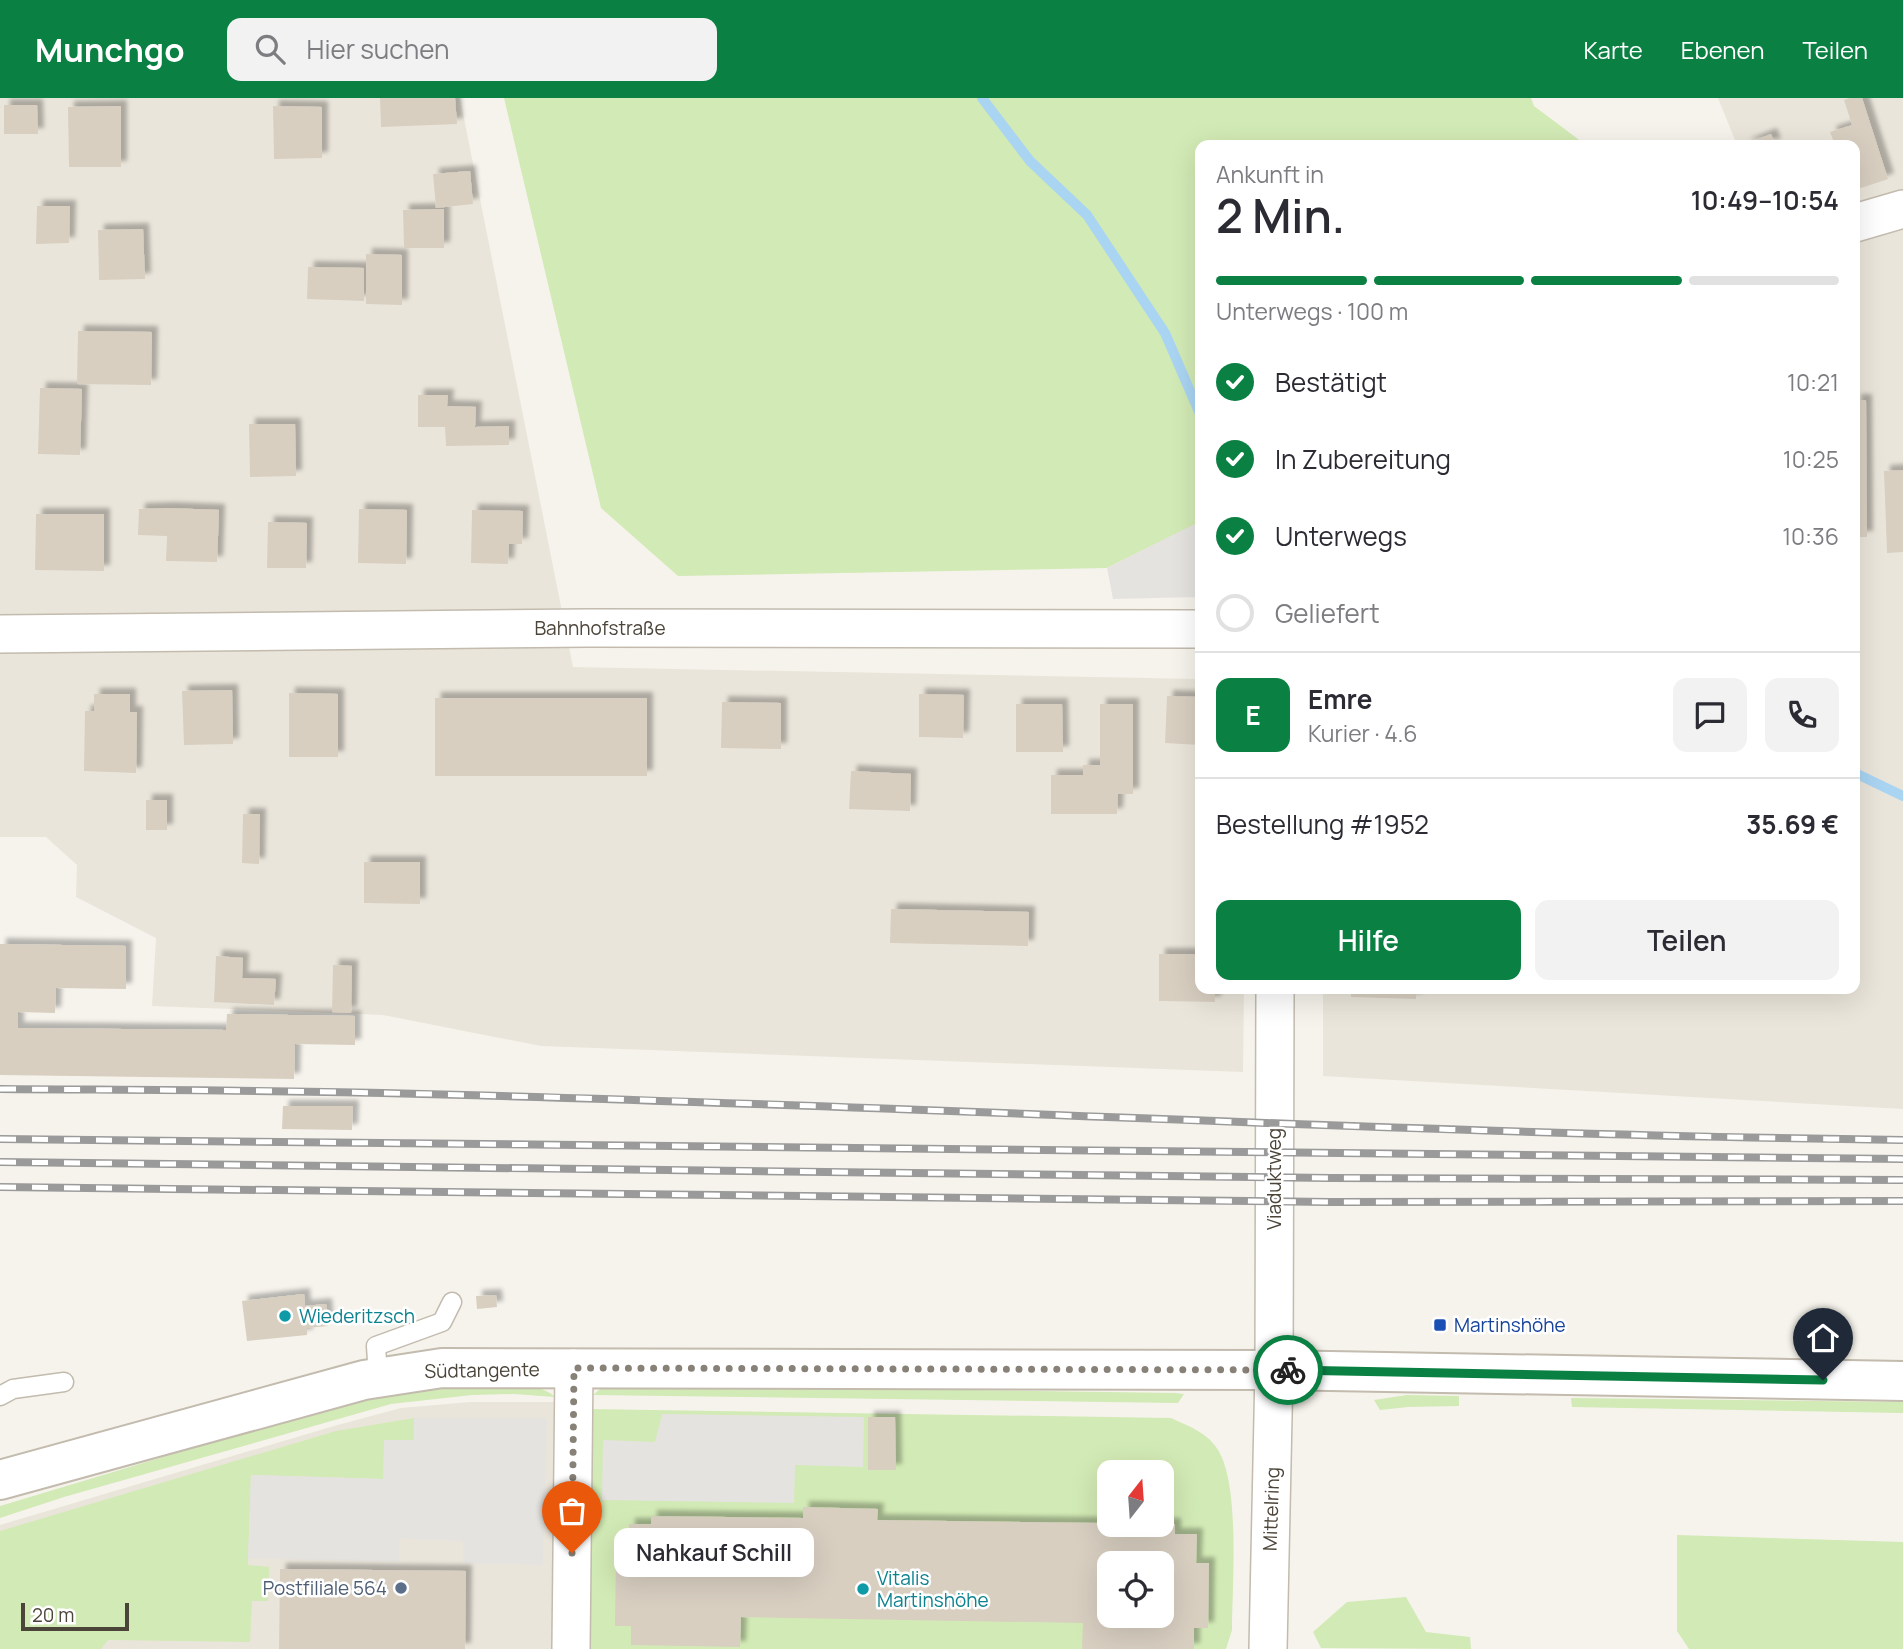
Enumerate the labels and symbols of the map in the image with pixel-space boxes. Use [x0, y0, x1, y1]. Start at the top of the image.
street label: Bahnhofstraße [534, 615, 666, 641]
street label: Viaduktweg [1261, 1128, 1287, 1230]
place label: Wiederitzsch [299, 1303, 415, 1329]
marker: Wiederitzsch [277, 1308, 293, 1324]
pin [1793, 1308, 1853, 1380]
place label: Martinshöhe [1454, 1312, 1566, 1338]
marker: Martinshöhe [1432, 1317, 1448, 1333]
courier [1253, 1335, 1323, 1405]
street label: Südtangente [424, 1356, 540, 1384]
north arrow [1097, 1460, 1174, 1536]
street label: Mittelring [1257, 1467, 1285, 1551]
pin [542, 1481, 602, 1553]
callout: Nahkauf Schill [614, 1528, 814, 1578]
place label: Vitalis Martinshöhe [877, 1565, 989, 1613]
place label: Postfiliale 564 [263, 1575, 387, 1601]
marker: Postfiliale 564 [393, 1580, 409, 1596]
marker: Vitalis Martinshöhe [855, 1581, 871, 1597]
scale bar [21, 1600, 130, 1632]

